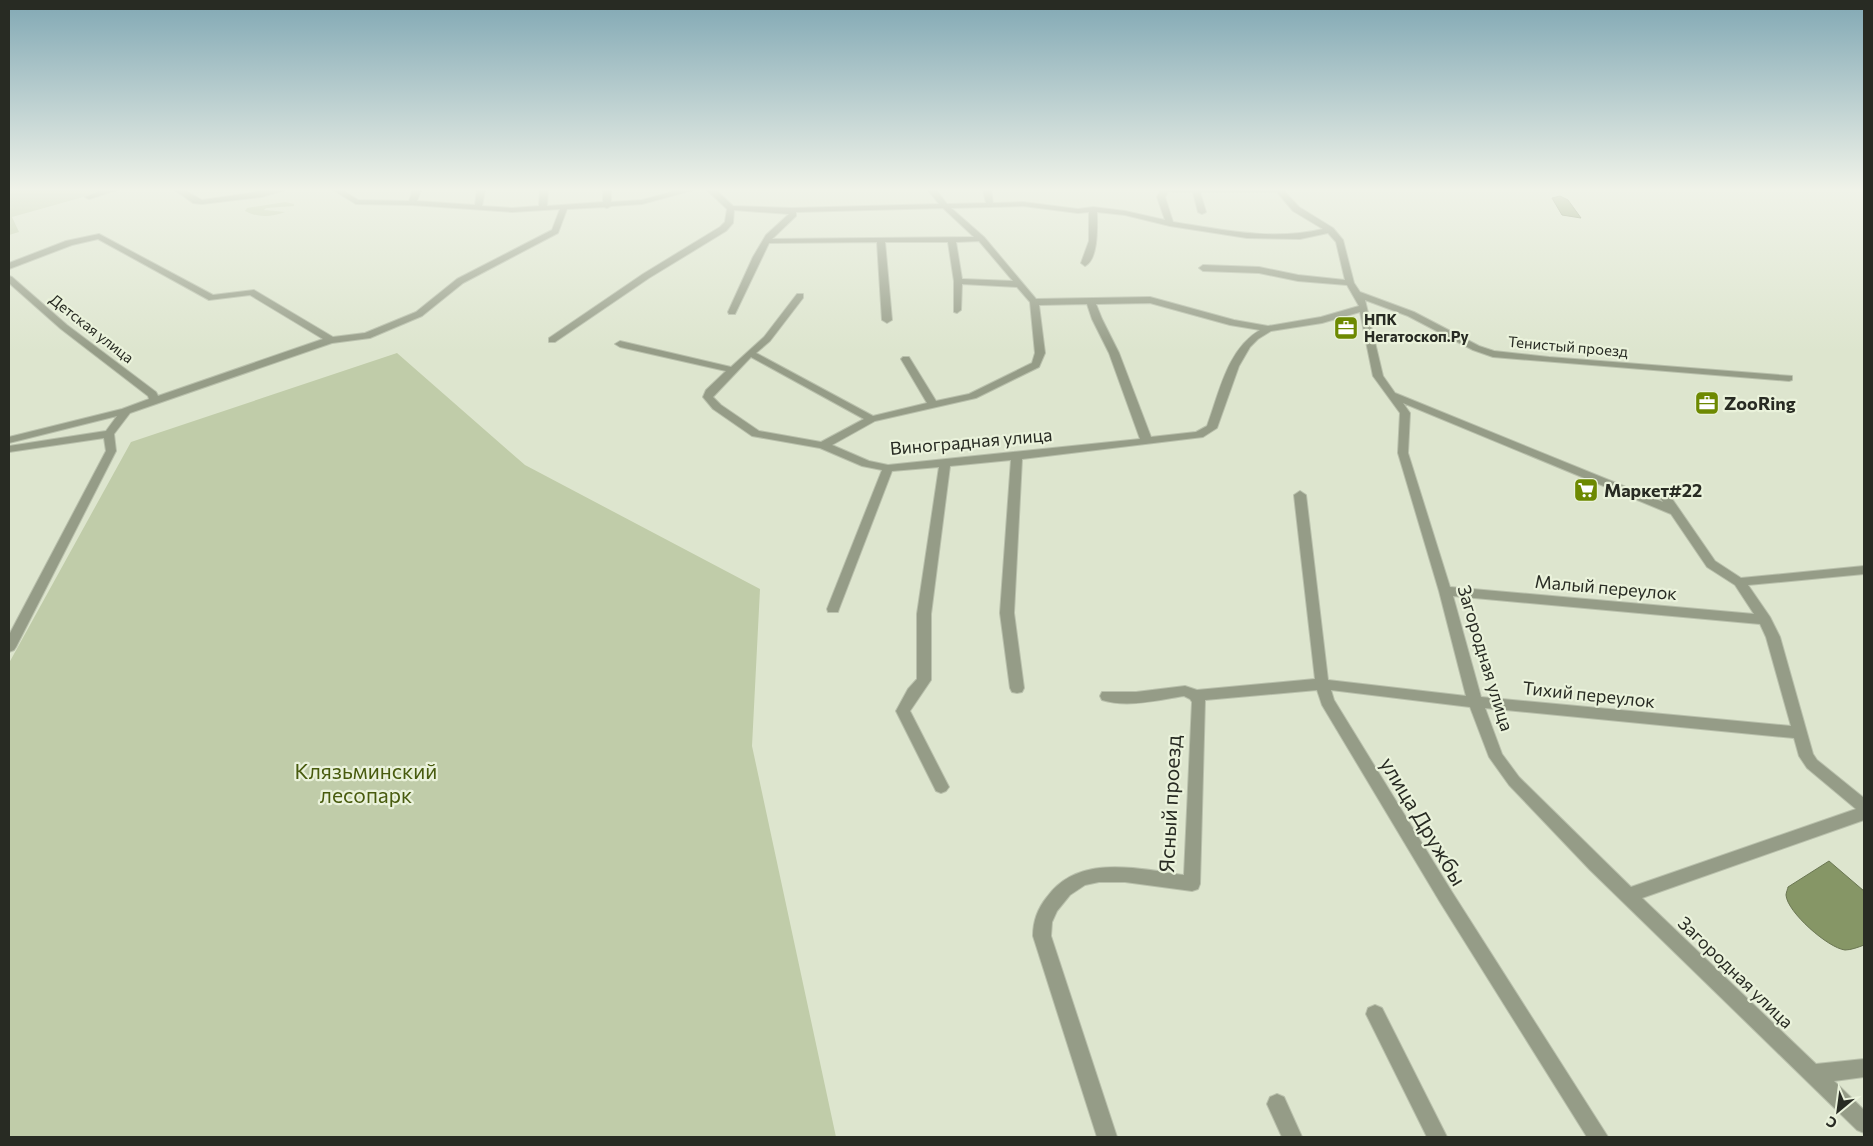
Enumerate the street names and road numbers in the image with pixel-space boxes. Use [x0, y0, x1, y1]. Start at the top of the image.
street label: Детская улица [46, 290, 138, 366]
street label: Тенистый проезд [1507, 332, 1629, 360]
street label: Виноградная улица [889, 423, 1053, 459]
street label: Малый переулок [1534, 570, 1678, 604]
street label: Загородная улица [1453, 582, 1519, 734]
street label: Тихий переулок [1522, 676, 1657, 712]
street label: Ясный проезд [1153, 734, 1185, 874]
street label: улица Дружбы [1376, 752, 1472, 890]
street label: Загородная улица [1674, 911, 1798, 1033]

